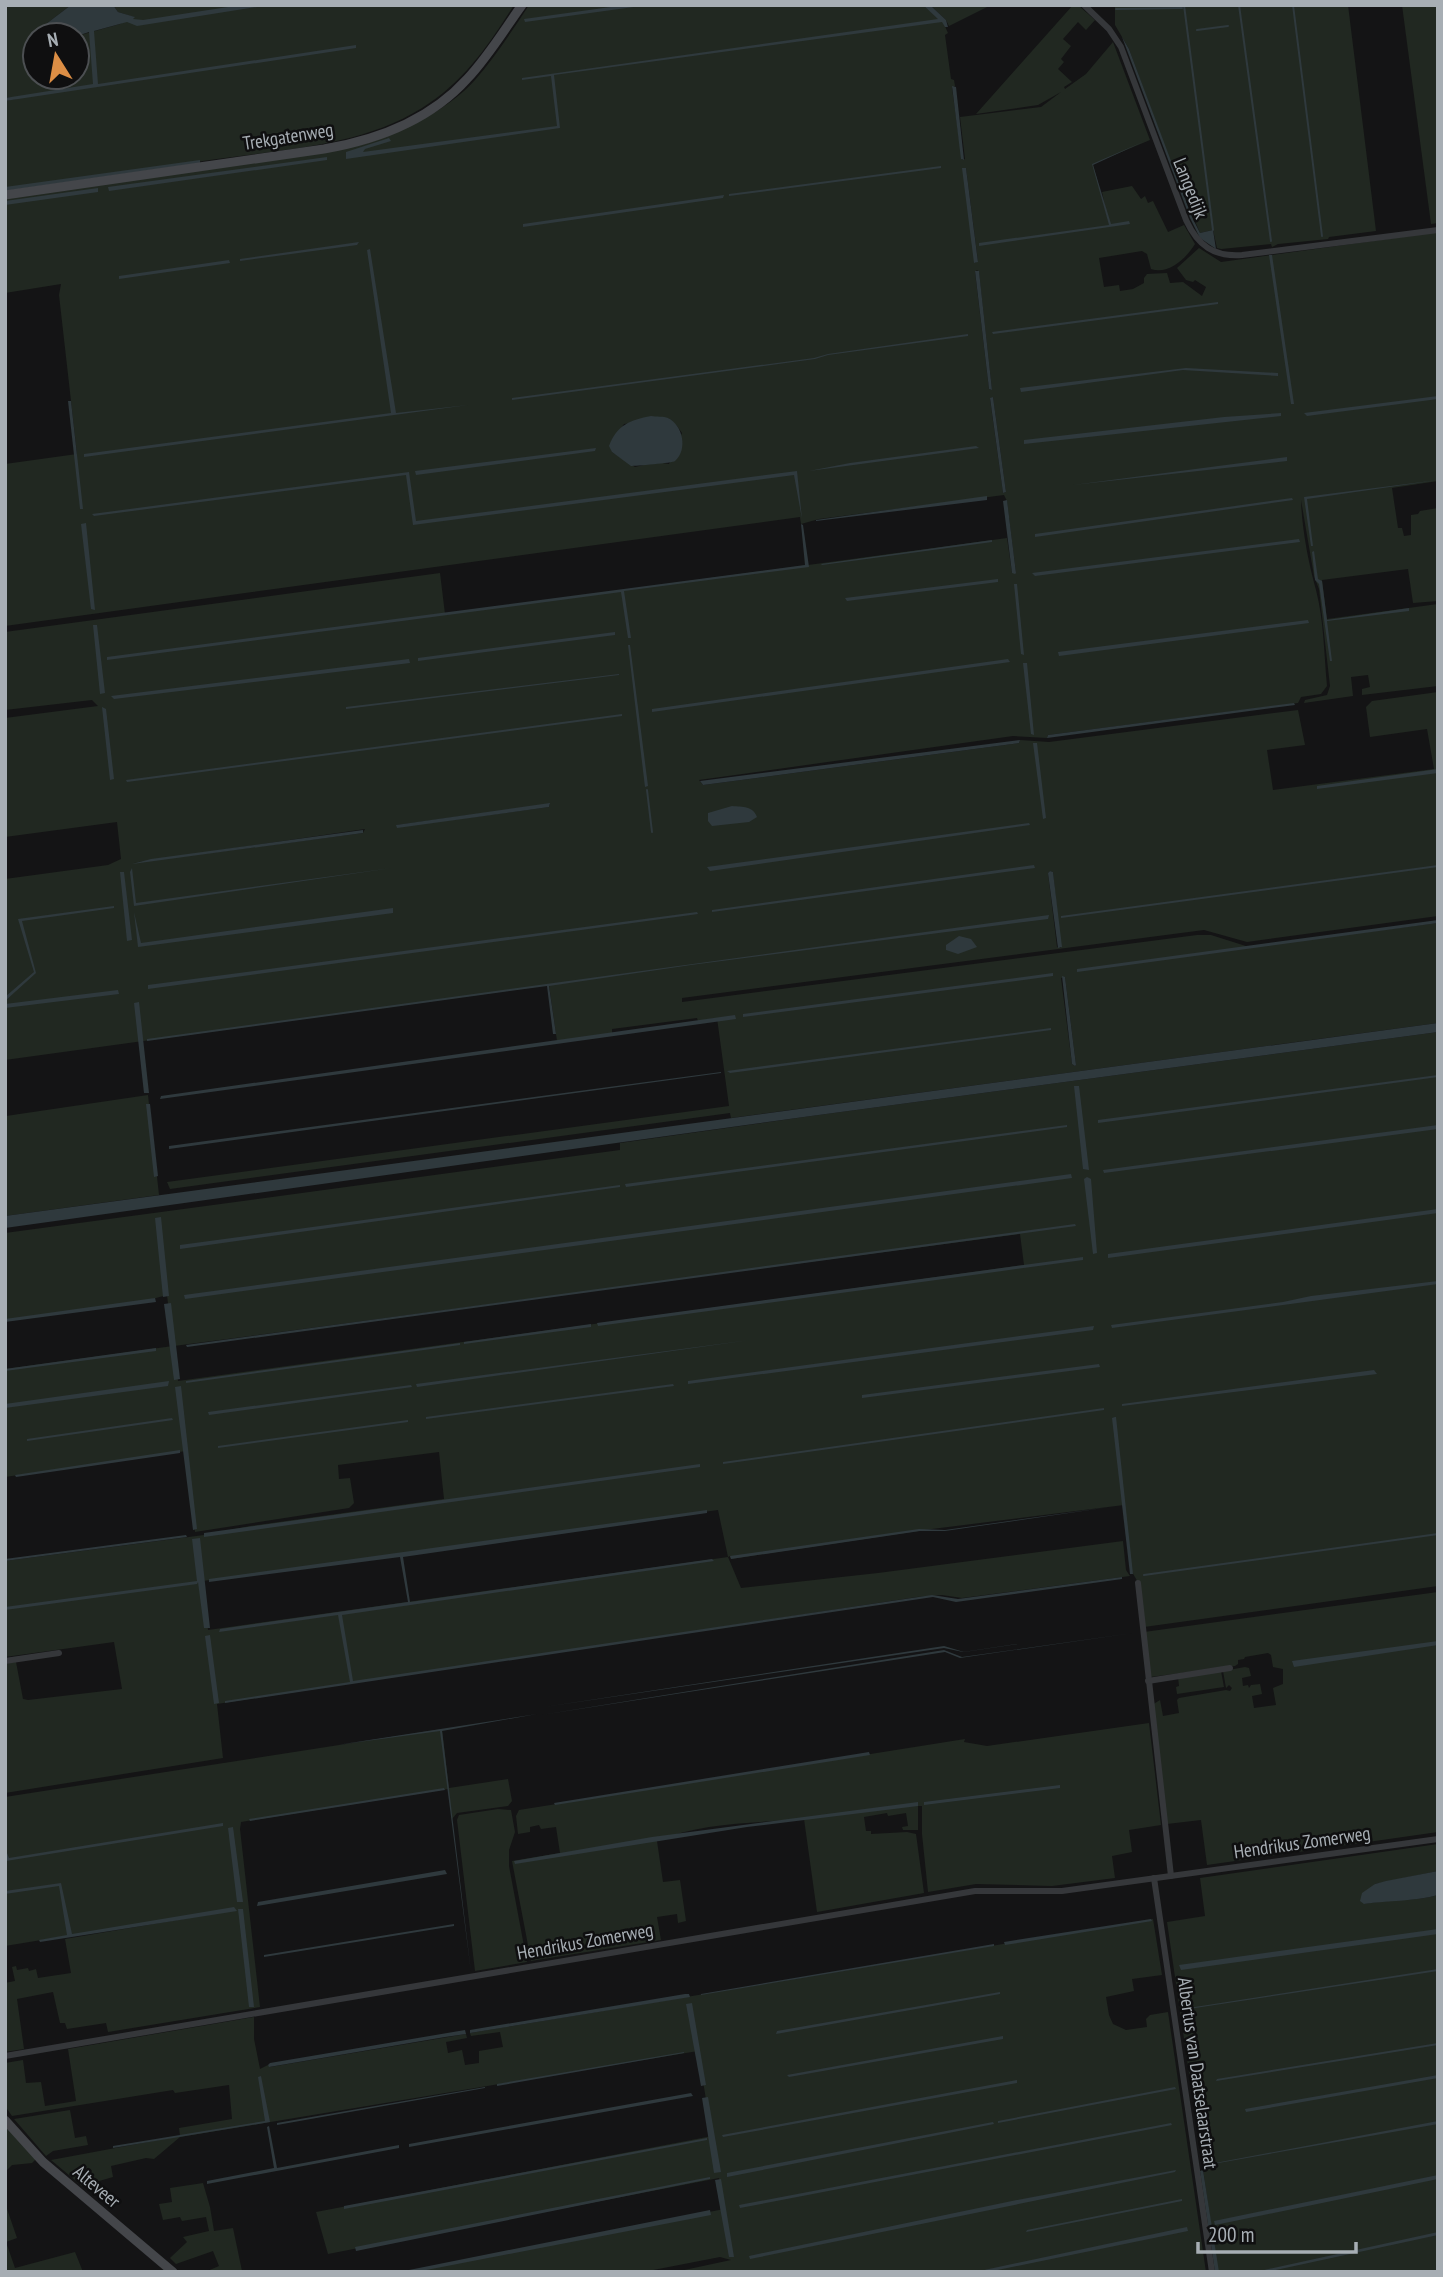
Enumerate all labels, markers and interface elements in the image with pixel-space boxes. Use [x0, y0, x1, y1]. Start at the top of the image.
north arrow [21, 21, 91, 91]
text: N [45, 27, 60, 52]
street label: Trekgatenweg [241, 117, 335, 155]
street label: Langedijk [1168, 154, 1214, 222]
street label: Hendrikus Zomerweg [1232, 1821, 1372, 1863]
street label: Hendrikus Zomerweg [515, 1917, 655, 1965]
street label: Albertus van Daatselaarstraat [1173, 1976, 1223, 2171]
street label: Alteveer [69, 2159, 126, 2213]
scale bar [1198, 2210, 1356, 2254]
text: 200 m [1208, 2221, 1254, 2248]

